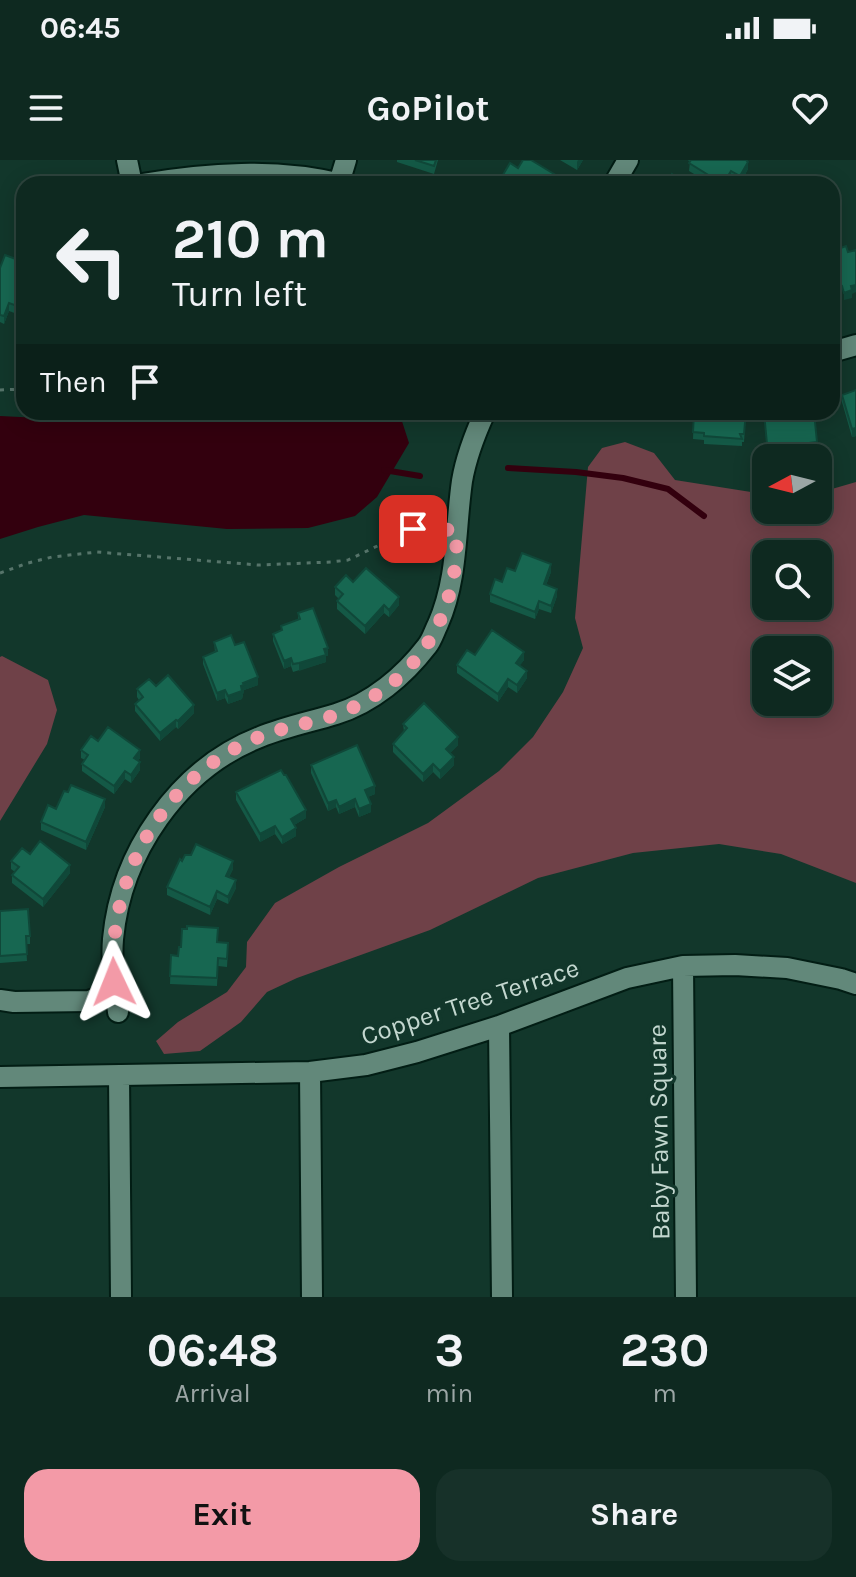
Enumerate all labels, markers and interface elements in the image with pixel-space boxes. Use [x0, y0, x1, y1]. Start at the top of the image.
text: 06:45 [40, 10, 121, 46]
icon: menu [24, 86, 68, 130]
icon: heart [788, 86, 832, 130]
text: GoPilot [367, 87, 490, 129]
text: 210 m [172, 206, 329, 271]
icon: left [40, 208, 144, 312]
text: Turn left [172, 273, 307, 315]
icon: arrive [123, 360, 167, 404]
text: Then [40, 364, 107, 400]
north arrow [752, 444, 832, 524]
map controls [752, 444, 832, 716]
pin [379, 495, 447, 563]
icon: arrive [391, 507, 435, 551]
button: search [752, 540, 832, 620]
button: layers [752, 636, 832, 716]
position arrow [72, 940, 156, 1024]
street label: Copper Tree Terrace [357, 952, 583, 1052]
street label: Baby Fawn Square [642, 1024, 676, 1240]
text: 06:48 [147, 1322, 279, 1378]
text: 3 [434, 1322, 464, 1378]
text: 230 [620, 1322, 709, 1378]
text: Arrival [175, 1378, 251, 1409]
text: min [426, 1378, 473, 1409]
text: m [652, 1378, 677, 1409]
button: Exit [24, 1469, 420, 1561]
button: Share [436, 1469, 832, 1561]

